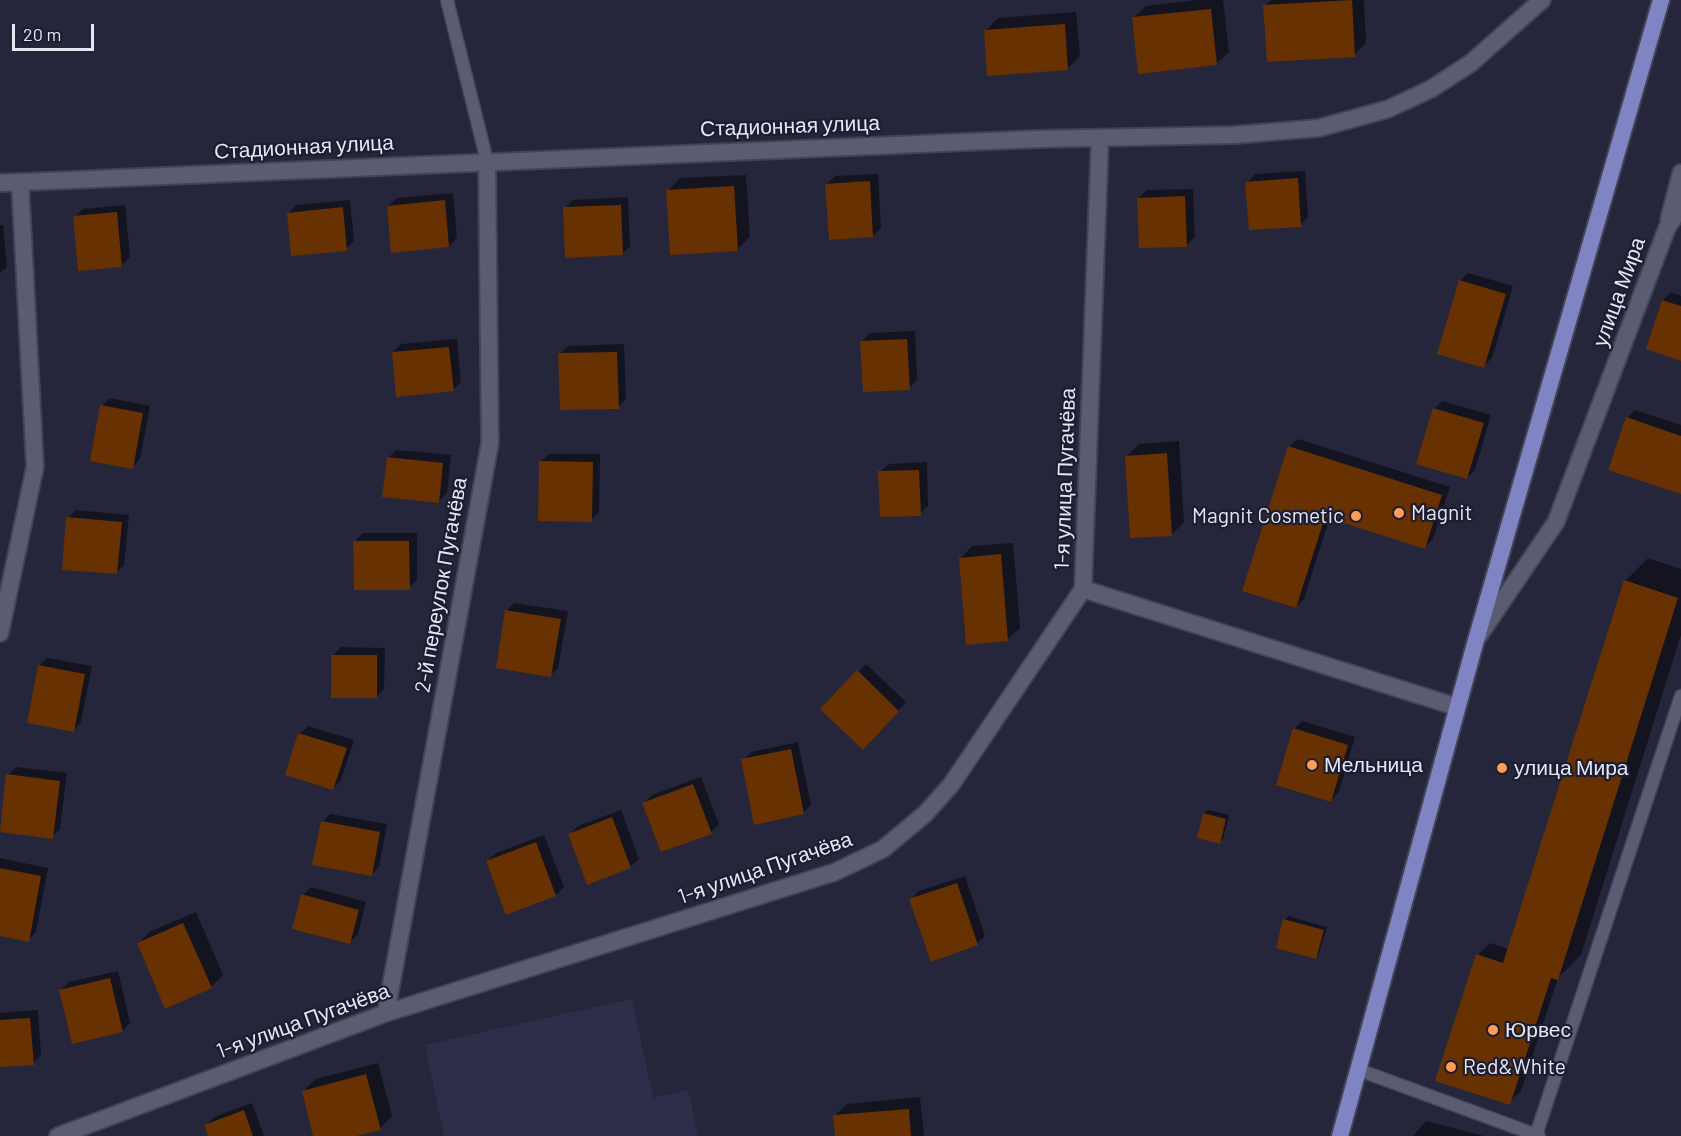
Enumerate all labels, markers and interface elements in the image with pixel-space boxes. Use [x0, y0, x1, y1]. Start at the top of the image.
scale bar [15, 12, 98, 50]
text: 20 m [23, 23, 61, 45]
street label: Стадионная улица [700, 110, 880, 142]
street label: Стадионная улица [213, 130, 395, 164]
street label: улица Мира [1588, 234, 1650, 350]
street label: 1-я улица Пугачёва [1049, 387, 1081, 571]
street label: 2-й переулок Пугачёва [410, 475, 472, 695]
place label: Magnit [1411, 500, 1472, 526]
place label: Magnit Cosmetic [1192, 503, 1344, 529]
marker: Magnit [1392, 506, 1406, 520]
marker: Magnit Cosmetic [1349, 509, 1363, 523]
place label: Мельница [1324, 752, 1423, 778]
place label: улица Мира [1514, 755, 1629, 781]
marker: Мельница [1305, 758, 1319, 772]
marker: улица Мира [1495, 761, 1509, 775]
street label: 1-я улица Пугачёва [675, 826, 855, 910]
street label: 1-я улица Пугачёва [213, 978, 393, 1064]
place label: Юрвес [1505, 1017, 1571, 1043]
marker: Юрвес [1486, 1023, 1500, 1037]
place label: Red&White [1463, 1054, 1566, 1080]
marker: Red&White [1444, 1060, 1458, 1074]

